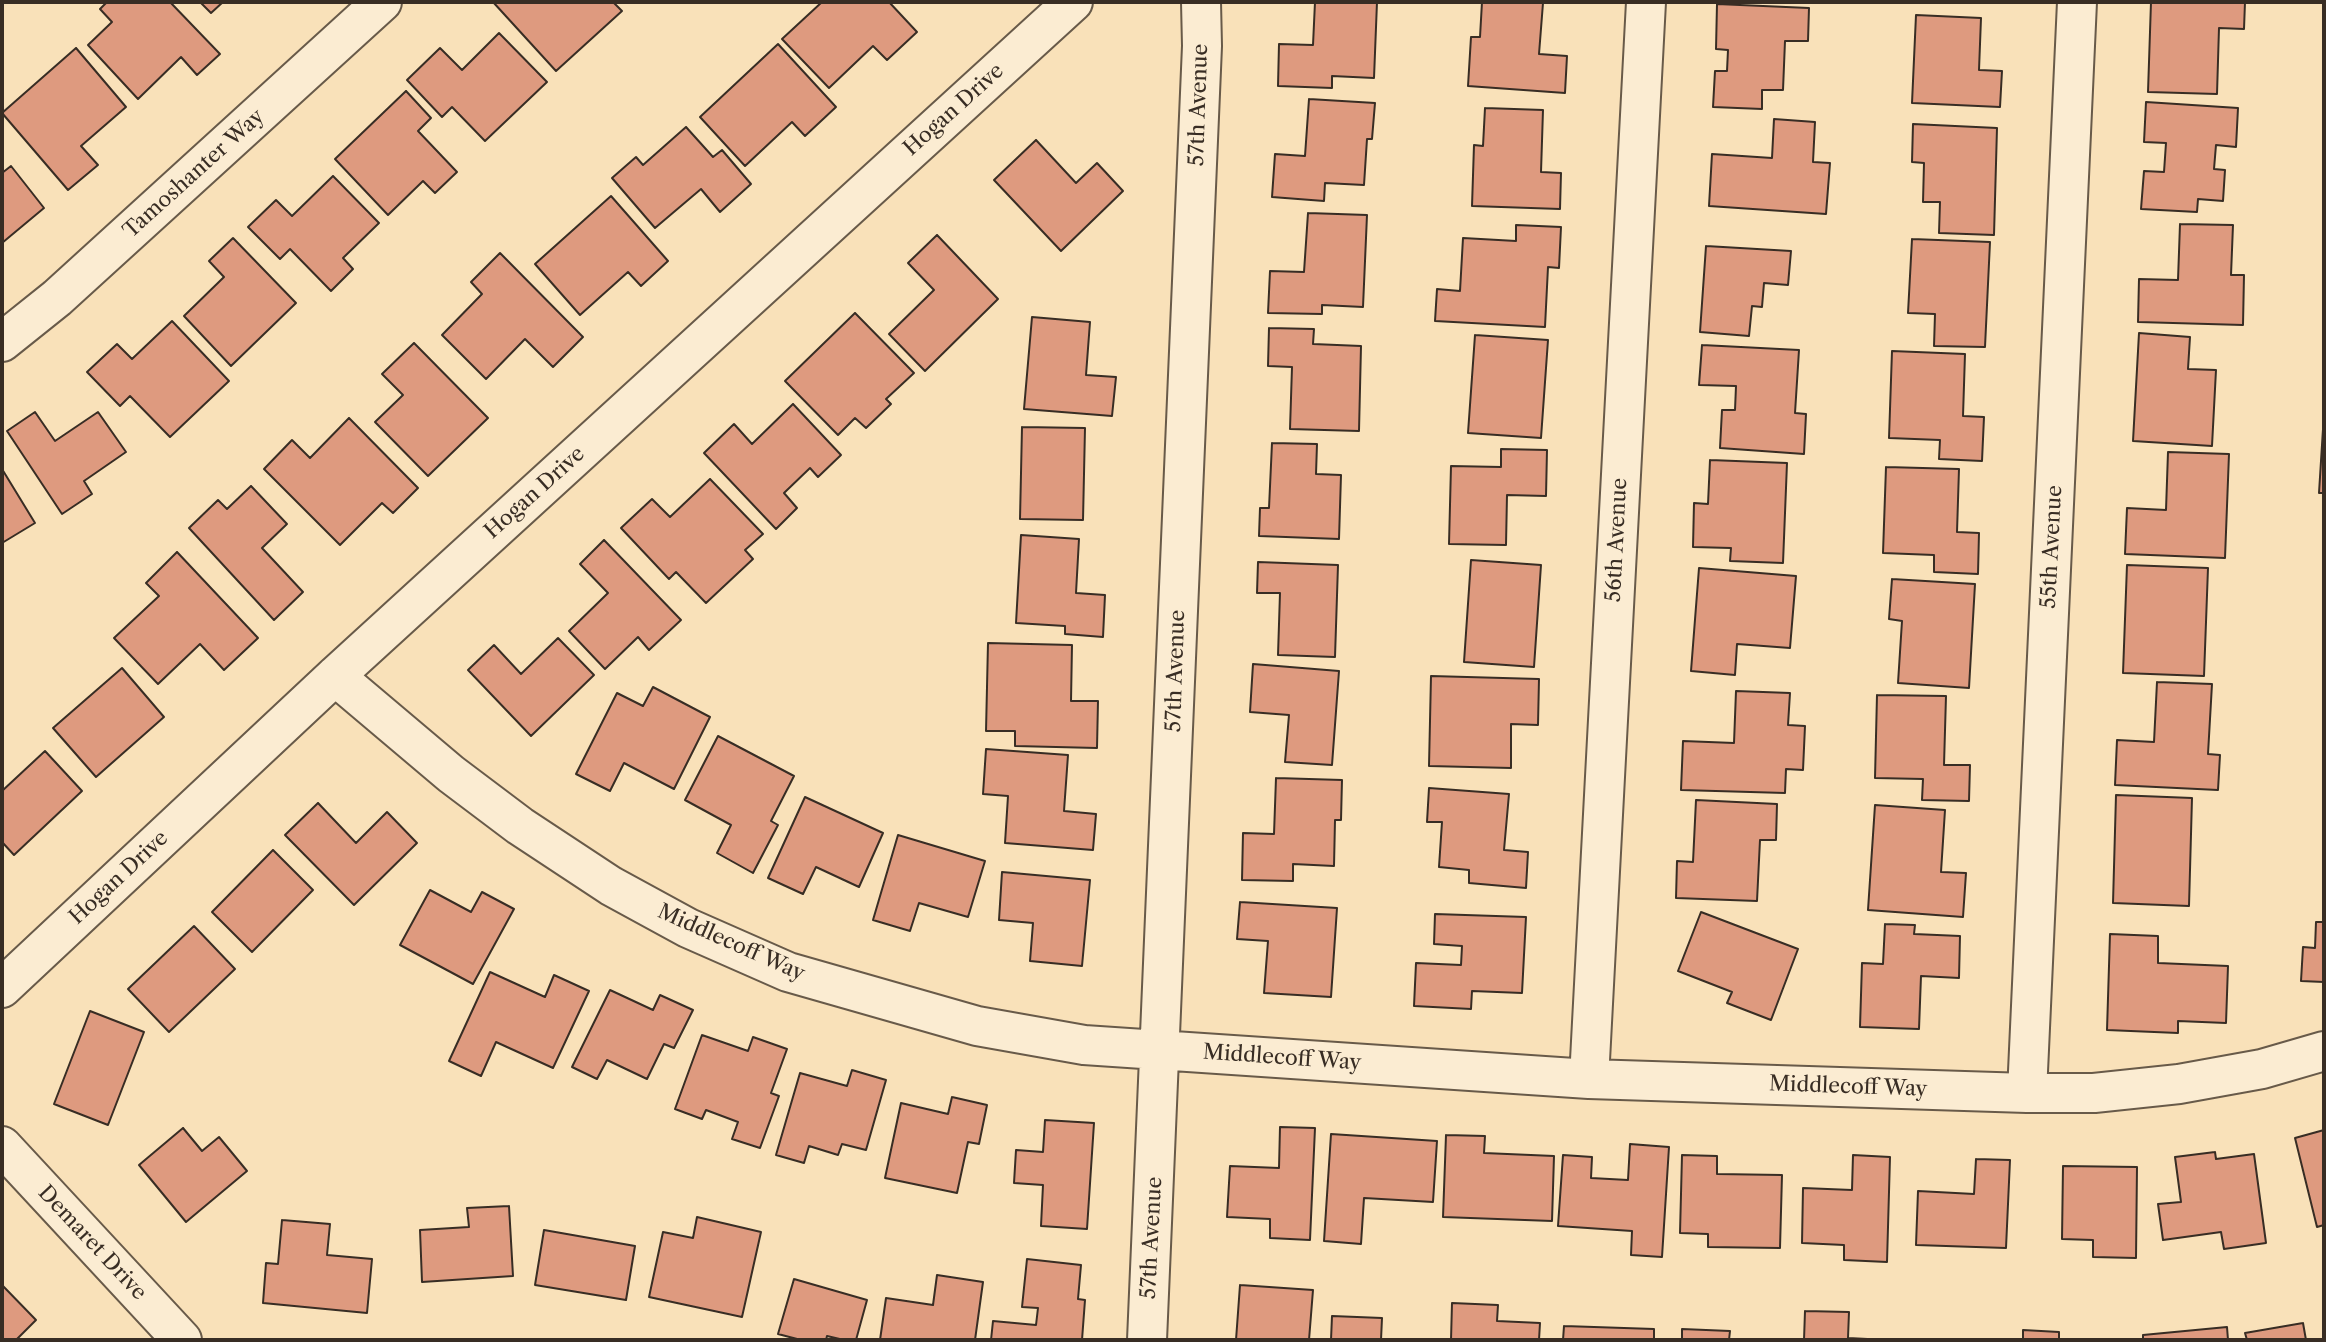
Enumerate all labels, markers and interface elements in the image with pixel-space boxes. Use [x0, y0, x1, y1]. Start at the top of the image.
street label: 57th Avenue [1184, 43, 1214, 167]
street label: Hogan Drive [899, 59, 1009, 161]
street label: Tamoshanter Way [118, 104, 270, 244]
street label: Hogan Drive [480, 442, 590, 544]
street label: 56th Avenue [1601, 477, 1633, 603]
street label: 55th Avenue [2036, 485, 2068, 609]
street label: 57th Avenue [1161, 609, 1191, 733]
street label: Hogan Drive [64, 826, 174, 930]
street label: Middlecoff Way [654, 899, 808, 987]
street label: Middlecoff Way [1202, 1040, 1362, 1076]
street label: Middlecoff Way [1768, 1072, 1928, 1102]
street label: 57th Avenue [1136, 1176, 1168, 1300]
street label: Demaret Drive [33, 1181, 151, 1305]

